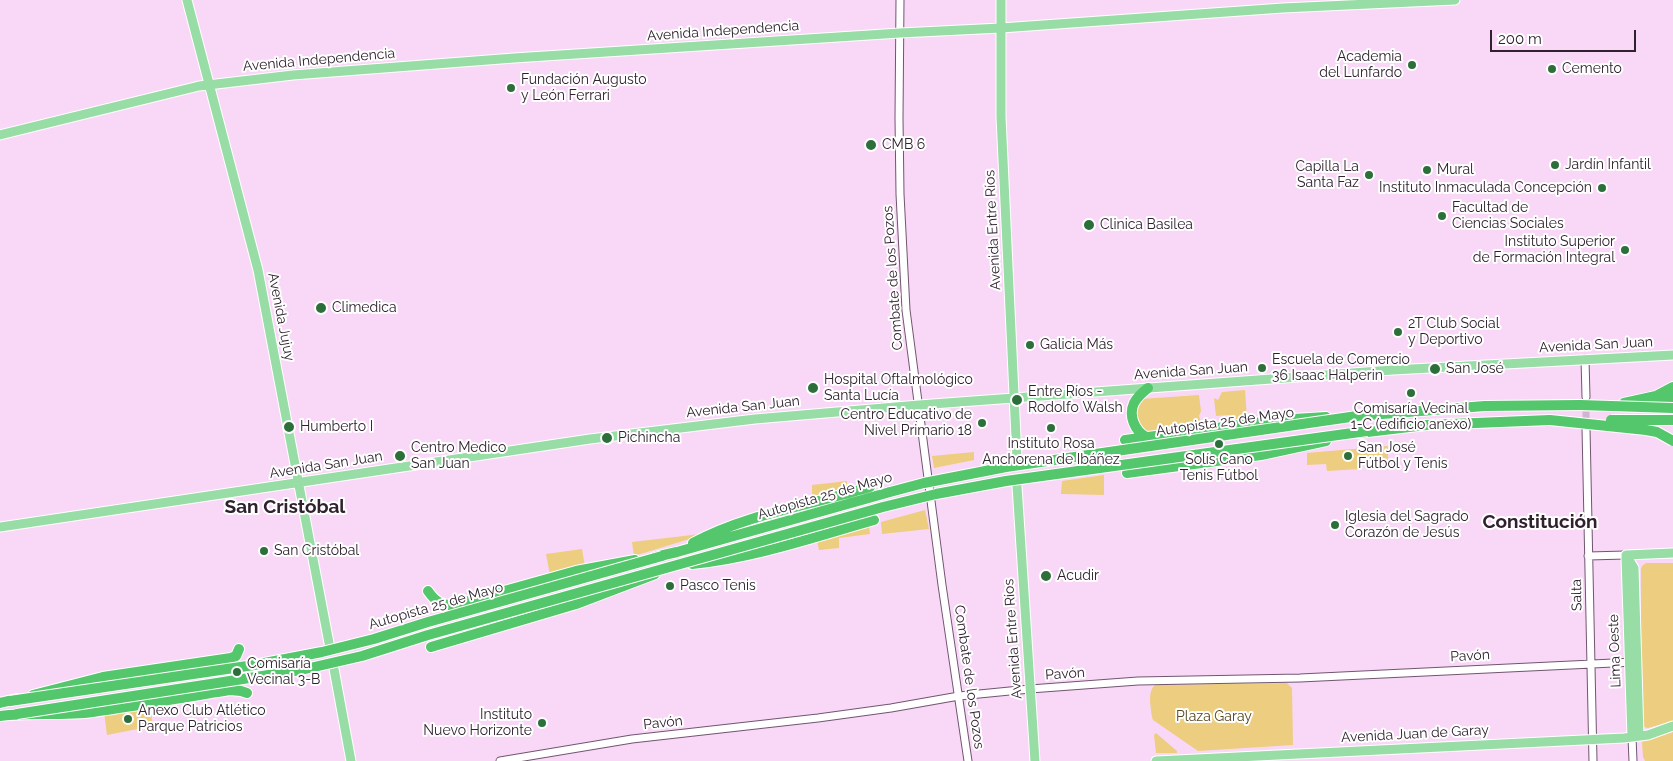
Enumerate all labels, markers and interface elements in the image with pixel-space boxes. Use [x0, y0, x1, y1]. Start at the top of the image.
street label: Avenida Independencia [646, 17, 800, 45]
scale bar [1493, 20, 1639, 52]
text: 200 m [1498, 30, 1542, 48]
street label: Avenida Independencia [242, 45, 396, 75]
place label: Academia del Lunfardo [1319, 49, 1402, 82]
marker: Academia del Lunfardo [1406, 59, 1418, 71]
place label: Cemento [1562, 61, 1622, 77]
marker: Cemento [1546, 63, 1558, 75]
place label: Fundación Augusto y León Ferrari [521, 72, 647, 104]
marker: Fundación Augusto y León Ferrari [505, 82, 517, 94]
place label: CMB 6 [882, 137, 925, 153]
marker: CMB 6 [864, 138, 878, 152]
place label: Jardín Infantil [1565, 157, 1651, 173]
place label: Capilla La Santa Faz [1295, 159, 1359, 192]
marker: Jardín Infantil [1549, 159, 1561, 171]
place label: Mural [1437, 162, 1474, 178]
marker: Mural [1421, 164, 1433, 176]
street label: Avenida Entre Ríos [981, 169, 1005, 291]
marker: Capilla La Santa Faz [1363, 169, 1375, 181]
place label: Instituto Inmaculada Concepción [1379, 180, 1592, 196]
marker: Instituto Inmaculada Concepción [1596, 182, 1608, 194]
place label: Facultad de Ciencias Sociales [1452, 200, 1564, 232]
street label: Combate de los Pozos [880, 205, 906, 351]
marker: Facultad de Ciencias Sociales [1436, 210, 1448, 222]
place label: Clinica Basilea [1100, 217, 1193, 233]
marker: Clinica Basilea [1082, 218, 1096, 232]
place label: Instituto Superior de Formación Integral [1473, 234, 1615, 266]
marker: Instituto Superior de Formación Integral [1619, 244, 1631, 256]
street label: Avenida Jujuy [264, 271, 298, 363]
place label: Climedica [332, 300, 397, 316]
marker: Climedica [314, 301, 328, 315]
place label: 2T Club Social y Deportivo [1408, 316, 1500, 348]
marker: 2T Club Social y Deportivo [1392, 326, 1404, 338]
street label: Avenida San Juan [1539, 334, 1653, 356]
place label: Galicia Más [1040, 337, 1113, 353]
marker: Galicia Más [1024, 339, 1036, 351]
place label: Escuela de Comercio 36 Isaac Halperin [1272, 352, 1410, 384]
street label: Avenida San Juan [1133, 359, 1249, 383]
place label: San José [1446, 361, 1504, 377]
marker: Escuela de Comercio 36 Isaac Halperin [1256, 362, 1268, 374]
marker: San José [1428, 362, 1442, 376]
place label: Hospital Oftalmológico Santa Lucía [824, 372, 973, 404]
marker: Hospital Oftalmológico Santa Lucía [806, 381, 820, 395]
place label: Entre Ríos - Rodolfo Walsh [1028, 384, 1123, 417]
marker: Comisaría Vecinal 1-C (edificio anexo) [1405, 387, 1417, 399]
street label: Avenida San Juan [685, 393, 801, 421]
marker: Entre Ríos - Rodolfo Walsh [1010, 393, 1024, 407]
place label: Comisaría Vecinal 1-C (edificio anexo) [1351, 401, 1471, 434]
street label: Autopista 25 de Mayo [1155, 404, 1295, 440]
place label: Centro Educativo de Nivel Primario 18 [840, 407, 972, 440]
marker: Centro Educativo de Nivel Primario 18 [976, 417, 988, 429]
place label: Humberto I [300, 419, 373, 435]
marker: Humberto I [282, 420, 296, 434]
marker: Instituto Rosa Anchorena de Ibáñez [1045, 422, 1057, 434]
place label: Pichincha [618, 430, 680, 446]
marker: Pichincha [600, 431, 614, 445]
place label: Instituto Rosa Anchorena de Ibáñez [982, 436, 1120, 468]
marker: Solís Cano Tenis Fútbol [1213, 438, 1225, 450]
place label: Centro Medico San Juan [411, 440, 506, 472]
place label: San José Fútbol y Tenis [1358, 440, 1447, 472]
street label: Avenida San Juan [268, 448, 384, 482]
marker: Centro Medico San Juan [393, 449, 407, 463]
marker: San José Fútbol y Tenis [1342, 450, 1354, 462]
place label: Solís Cano Tenis Fútbol [1180, 452, 1258, 484]
street label: Autopista 25 de Mayo [756, 469, 894, 523]
district label: San Cristóbal [225, 496, 345, 518]
place label: Iglesia del Sagrado Corazón de Jesús [1345, 509, 1469, 542]
district label: Constitución [1482, 511, 1598, 533]
marker: Iglesia del Sagrado Corazón de Jesús [1329, 519, 1341, 531]
place label: San Cristóbal [274, 543, 359, 559]
marker: San Cristóbal [258, 545, 270, 557]
place label: Acudir [1057, 568, 1099, 584]
marker: Acudir [1039, 569, 1053, 583]
place label: Pasco Tenis [680, 578, 756, 594]
street label: Avenida Entre Ríos [1000, 578, 1026, 700]
street label: Autopista 25 de Mayo [367, 579, 505, 633]
street label: Salta [1568, 579, 1586, 611]
marker: Pasco Tenis [664, 580, 676, 592]
street label: Combate de los Pozos [951, 604, 987, 750]
street label: Lima Oeste [1605, 614, 1625, 688]
street label: Pavón [1450, 647, 1490, 665]
place label: Comisaría Vecinal 3-B [247, 656, 320, 689]
street label: Pavón [1045, 664, 1085, 684]
marker: Comisaría Vecinal 3-B [231, 666, 243, 678]
place label: Anexo Club Atlético Parque Patricios [138, 703, 266, 736]
place label: Instituto Nuevo Horizonte [423, 707, 532, 740]
park label: Plaza Garay [1176, 709, 1252, 725]
marker: Anexo Club Atlético Parque Patricios [122, 713, 134, 725]
street label: Pavón [642, 713, 684, 733]
marker: Instituto Nuevo Horizonte [536, 717, 548, 729]
street label: Avenida Juan de Garay [1341, 722, 1489, 746]

